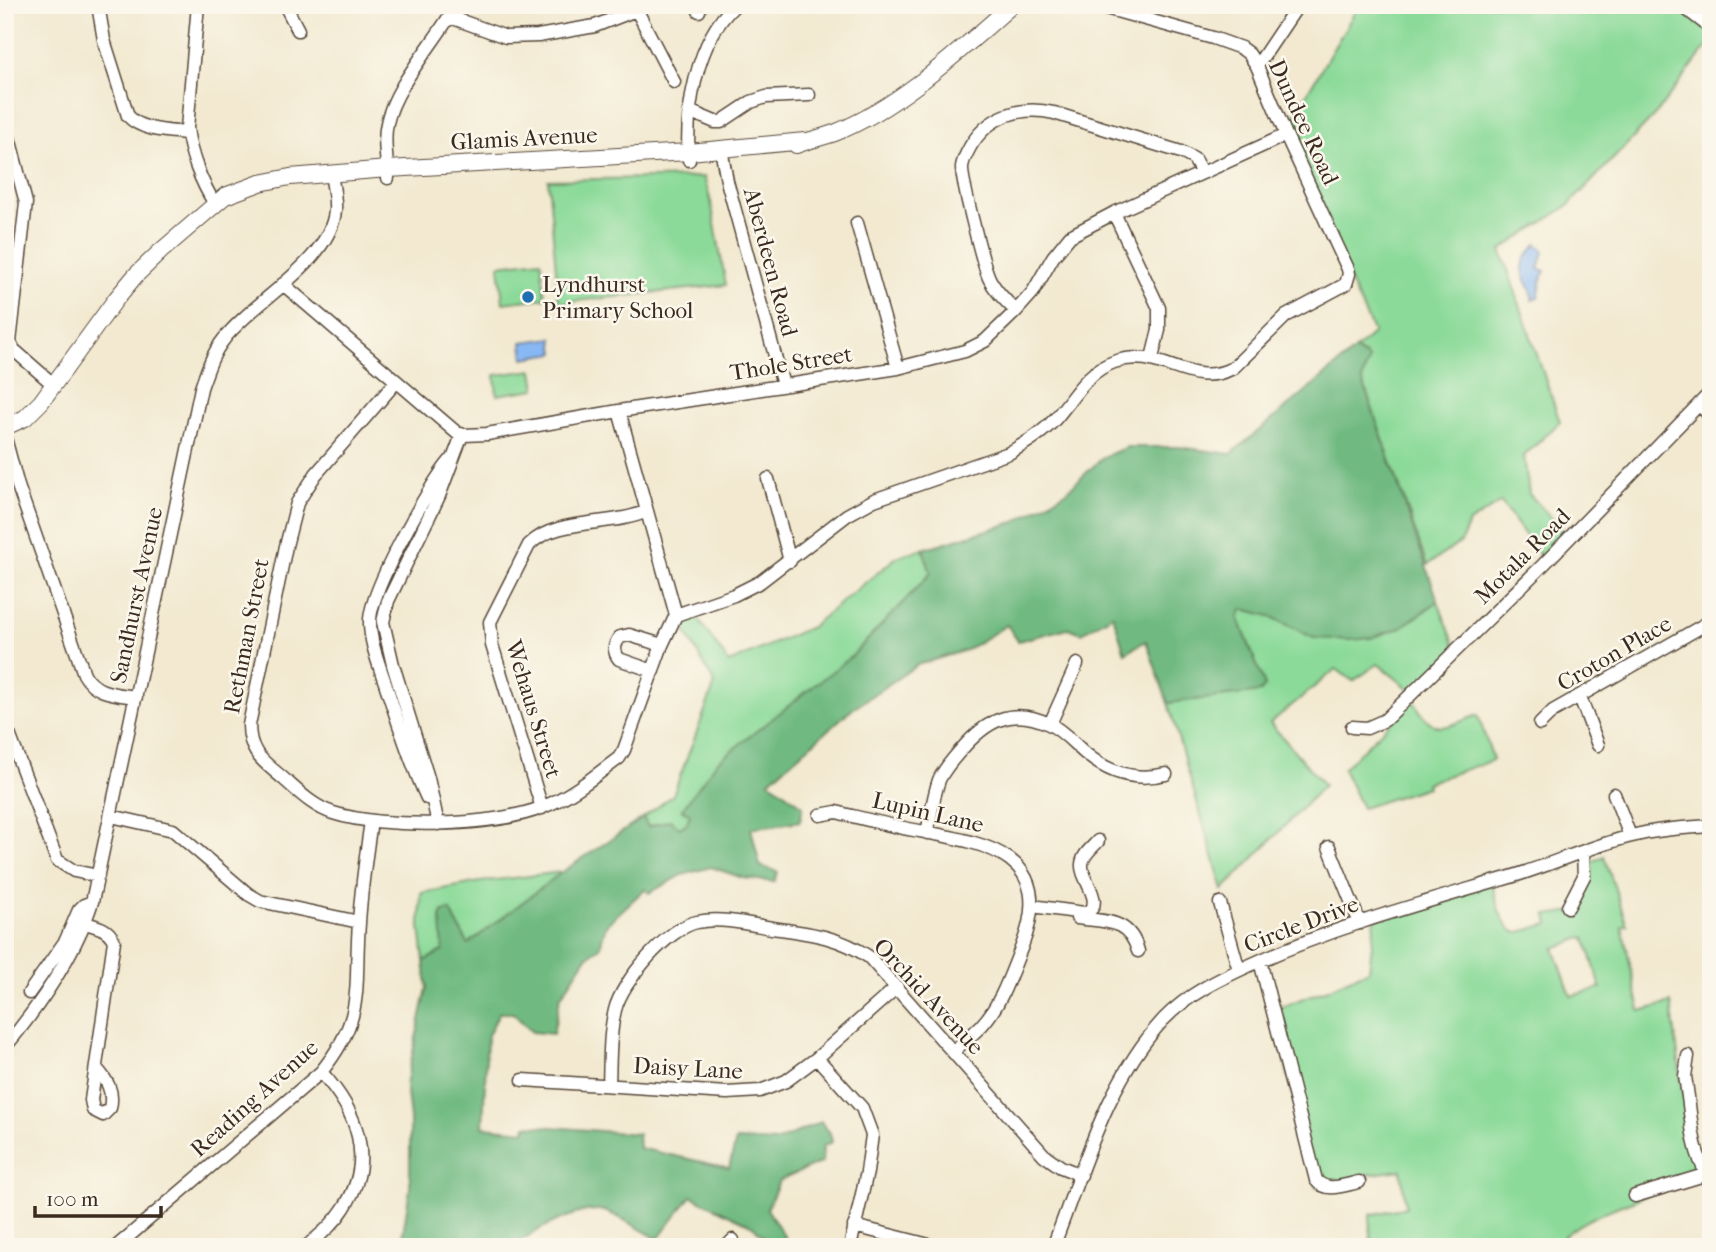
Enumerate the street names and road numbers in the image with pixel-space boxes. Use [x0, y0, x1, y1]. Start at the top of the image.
street label: Dundee Road [1263, 55, 1345, 190]
street label: Glamis Avenue [450, 121, 598, 156]
street label: Aberdeen Road [737, 184, 803, 340]
street label: Thole Street [728, 341, 854, 386]
street label: Motala Road [1469, 503, 1576, 610]
street label: Sandhurst Avenue [105, 504, 168, 686]
street label: Rethman Street [218, 556, 275, 716]
street label: Croton Place [1553, 610, 1676, 697]
street label: Wehaus Street [499, 636, 567, 781]
street label: Lupin Lane [870, 787, 986, 838]
street label: Circle Drive [1240, 890, 1362, 959]
street label: Orchid Avenue [868, 933, 989, 1060]
street label: Reading Avenue [185, 1034, 324, 1163]
street label: Daisy Lane [632, 1052, 743, 1085]

